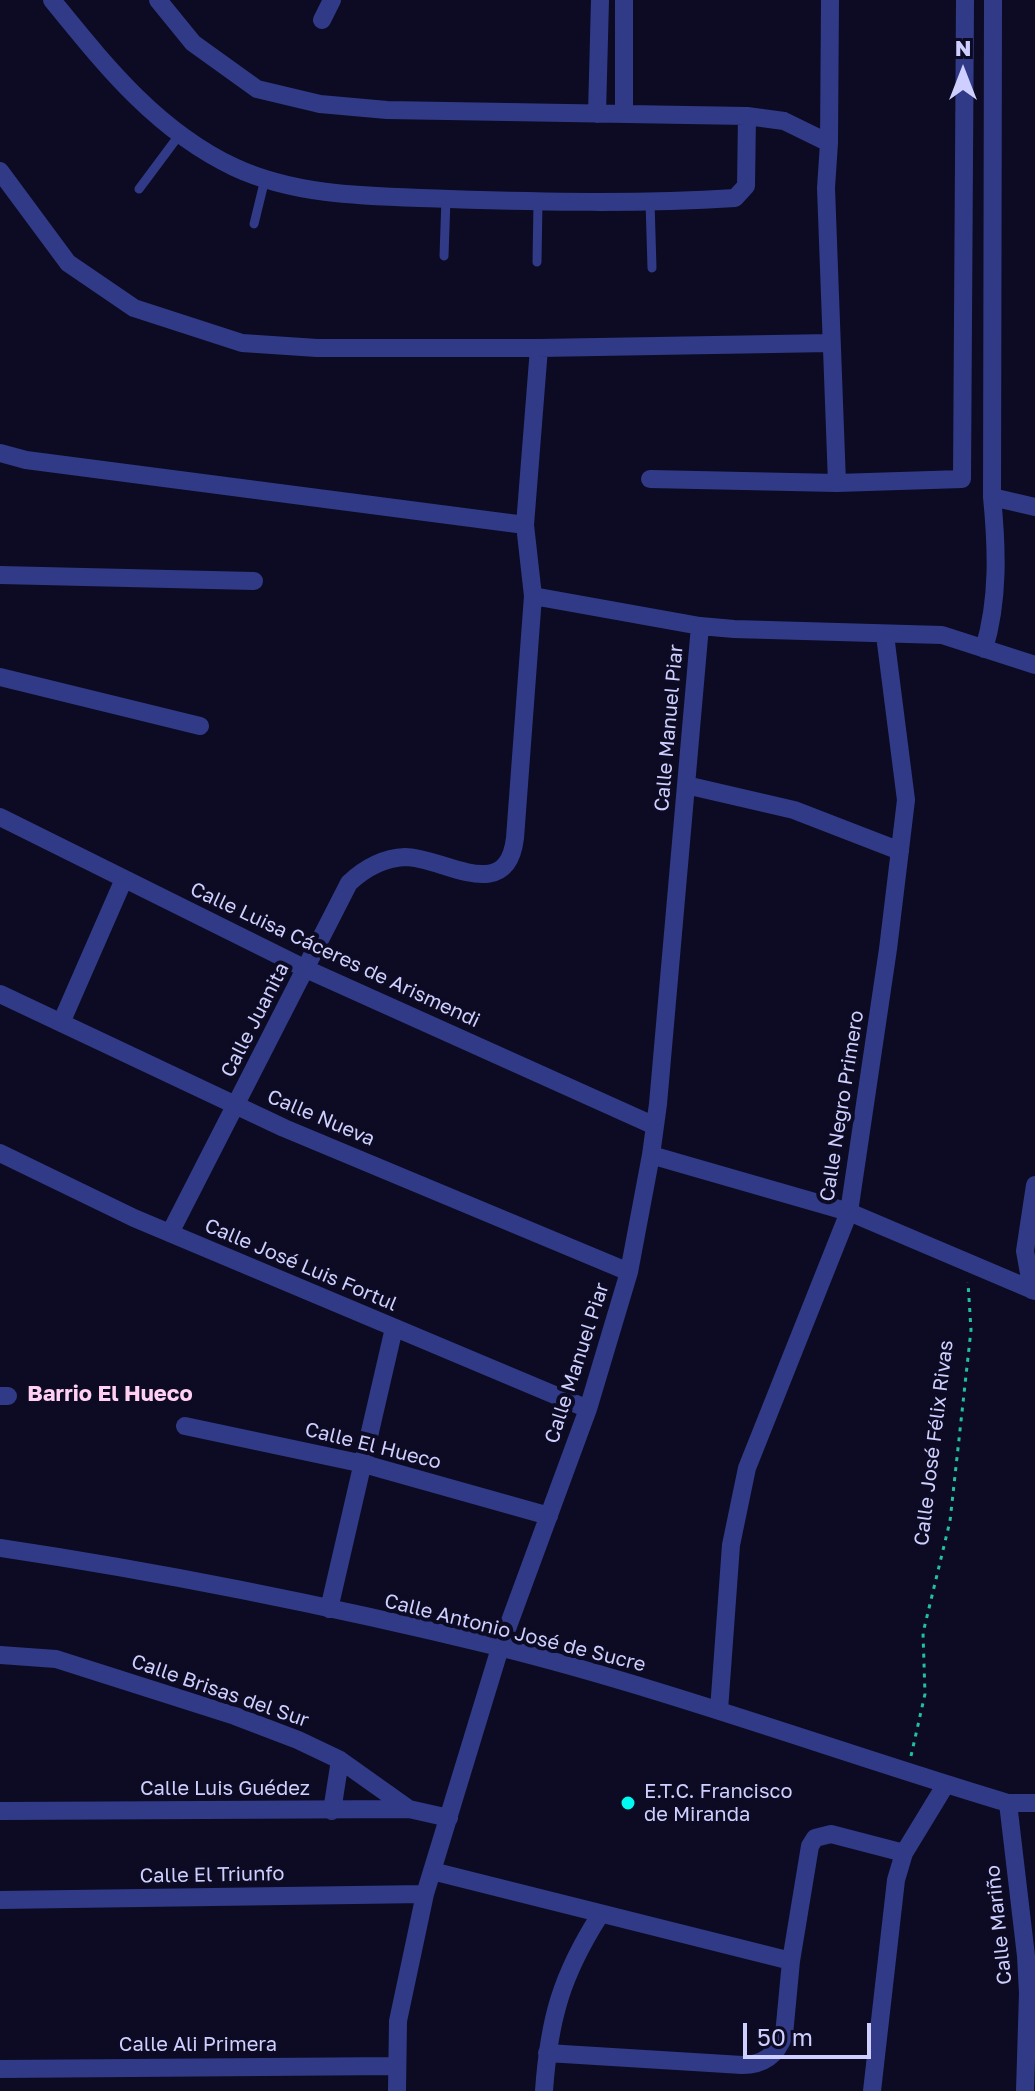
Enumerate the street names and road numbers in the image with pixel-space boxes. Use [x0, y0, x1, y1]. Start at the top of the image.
street label: Calle Manuel Piar [650, 643, 688, 813]
street label: Calle Luisa Cáceres de Arismendi [186, 877, 484, 1033]
street label: Calle Juanita [216, 959, 294, 1081]
street label: Calle Negro Primero [815, 1009, 869, 1203]
street label: Calle Nueva [264, 1085, 378, 1151]
street label: Calle José Luis Fortul [201, 1214, 401, 1316]
street label: Calle Manuel Piar [540, 1280, 614, 1446]
street label: Calle José Félix Rivas [909, 1339, 959, 1547]
street label: Calle El Hueco [302, 1417, 444, 1475]
street label: Calle Antonio José de Sucre [382, 1589, 648, 1677]
street label: Calle Brisas del Sur [128, 1649, 312, 1733]
street label: Calle Luis Guédez [140, 1777, 310, 1801]
street label: Calle El Triunfo [139, 1862, 285, 1888]
street label: Calle Mariño [981, 1864, 1017, 1986]
street label: Calle Ali Primera [119, 2033, 277, 2057]

